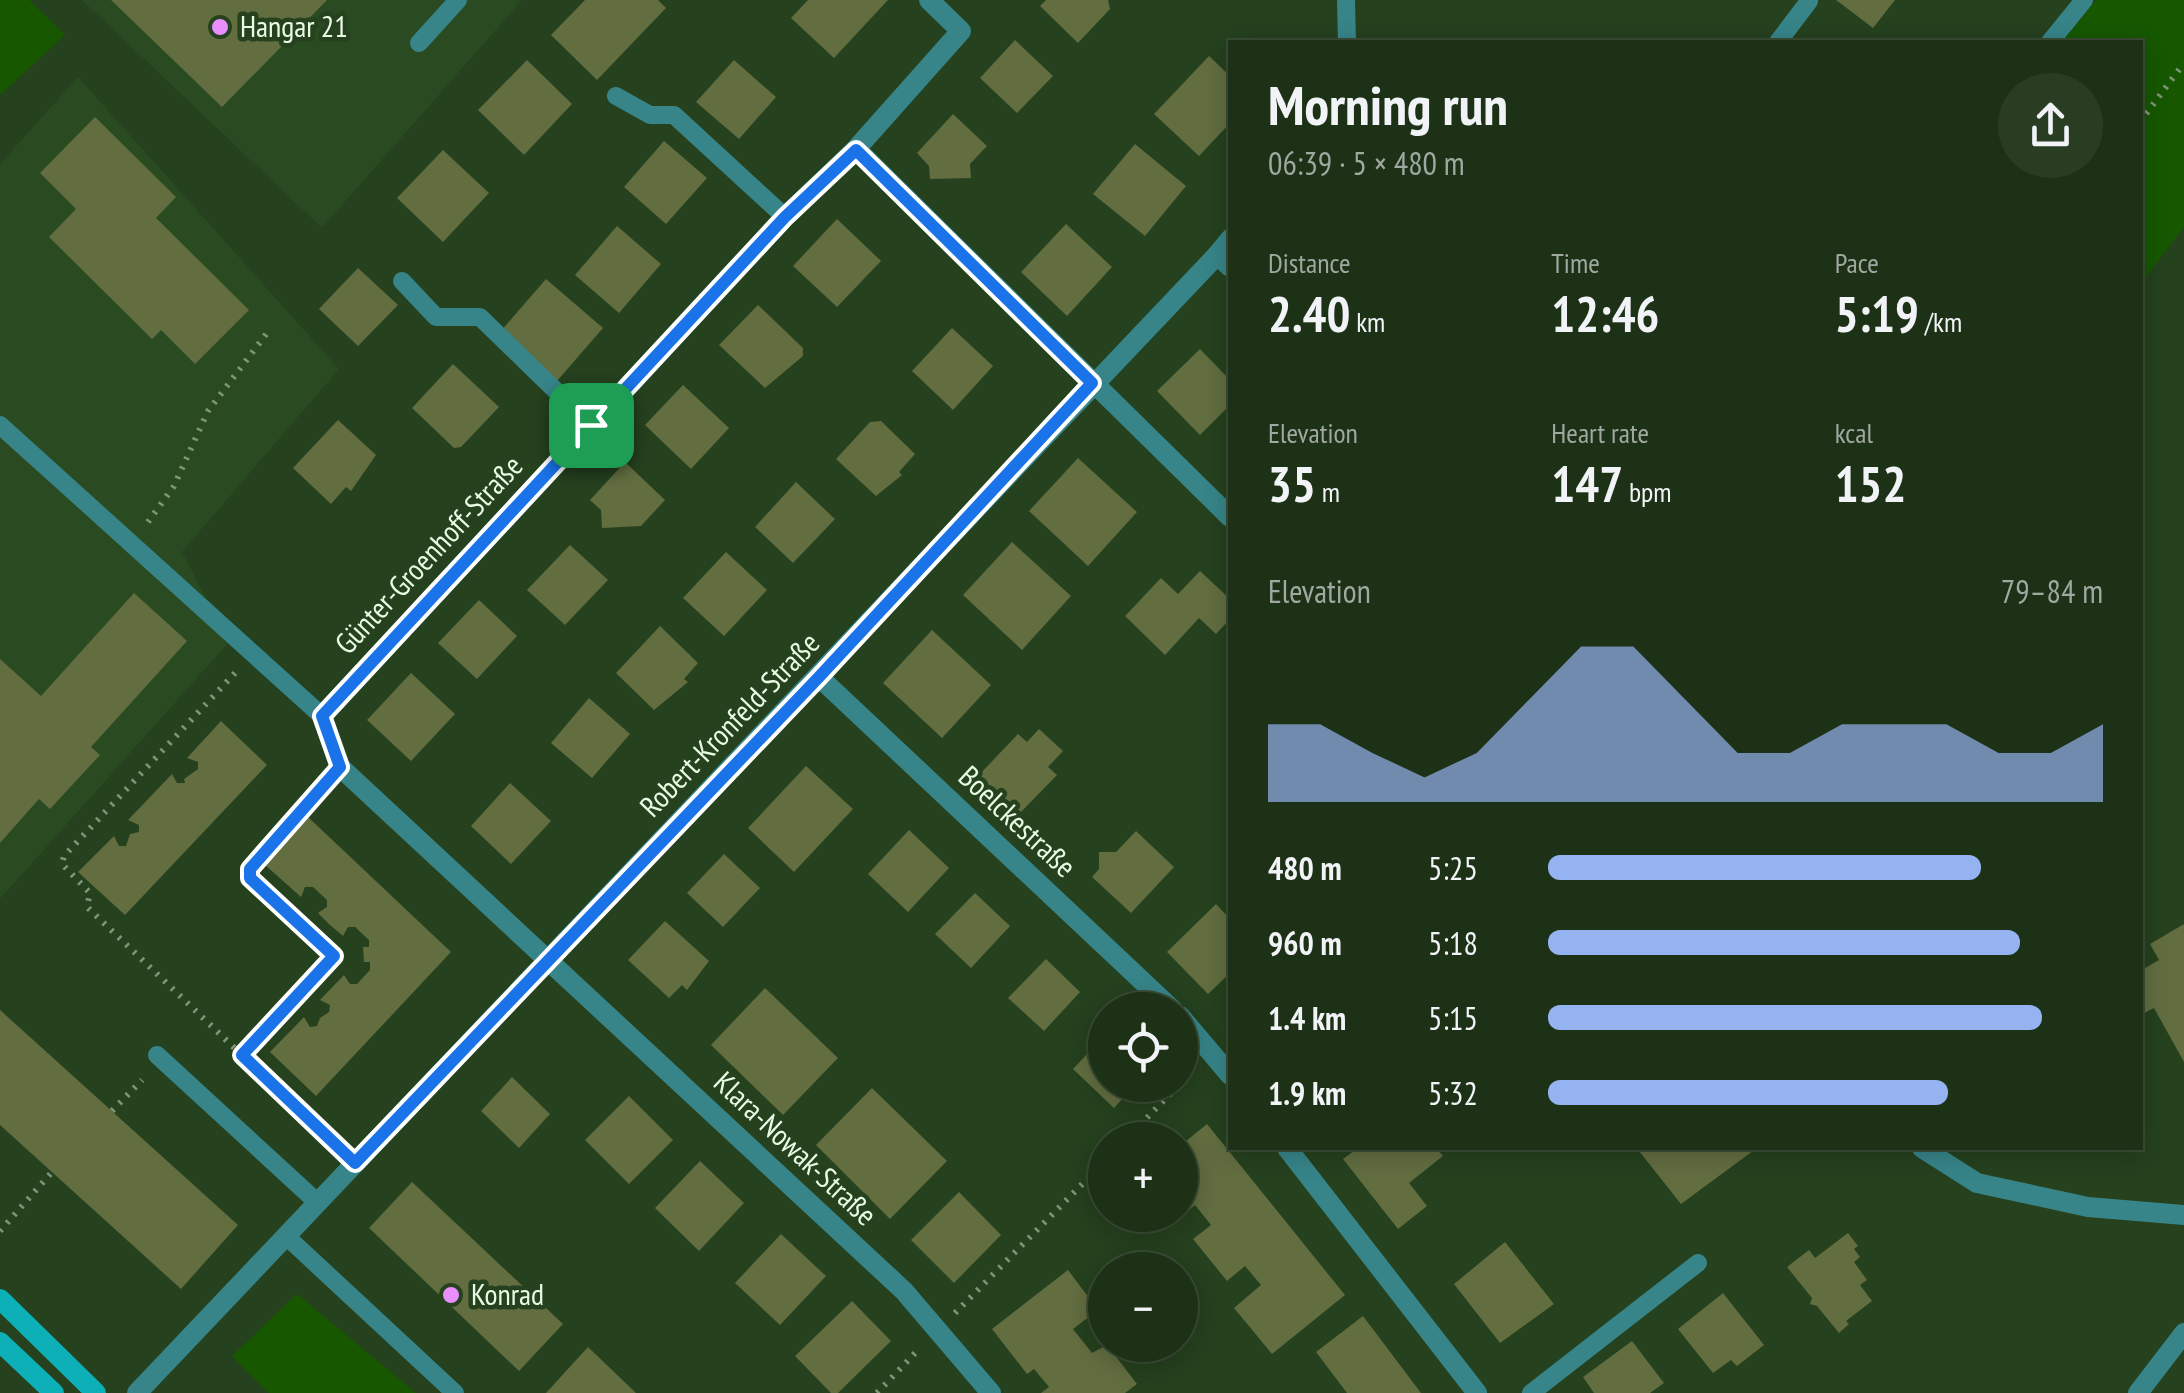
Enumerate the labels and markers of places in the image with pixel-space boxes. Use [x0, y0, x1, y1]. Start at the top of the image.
place label: Hangar 21 [240, 6, 348, 45]
marker: Hangar 21 [209, 16, 231, 38]
pin [549, 383, 634, 468]
place label: Konrad [471, 1274, 544, 1313]
marker: Konrad [440, 1284, 462, 1306]

